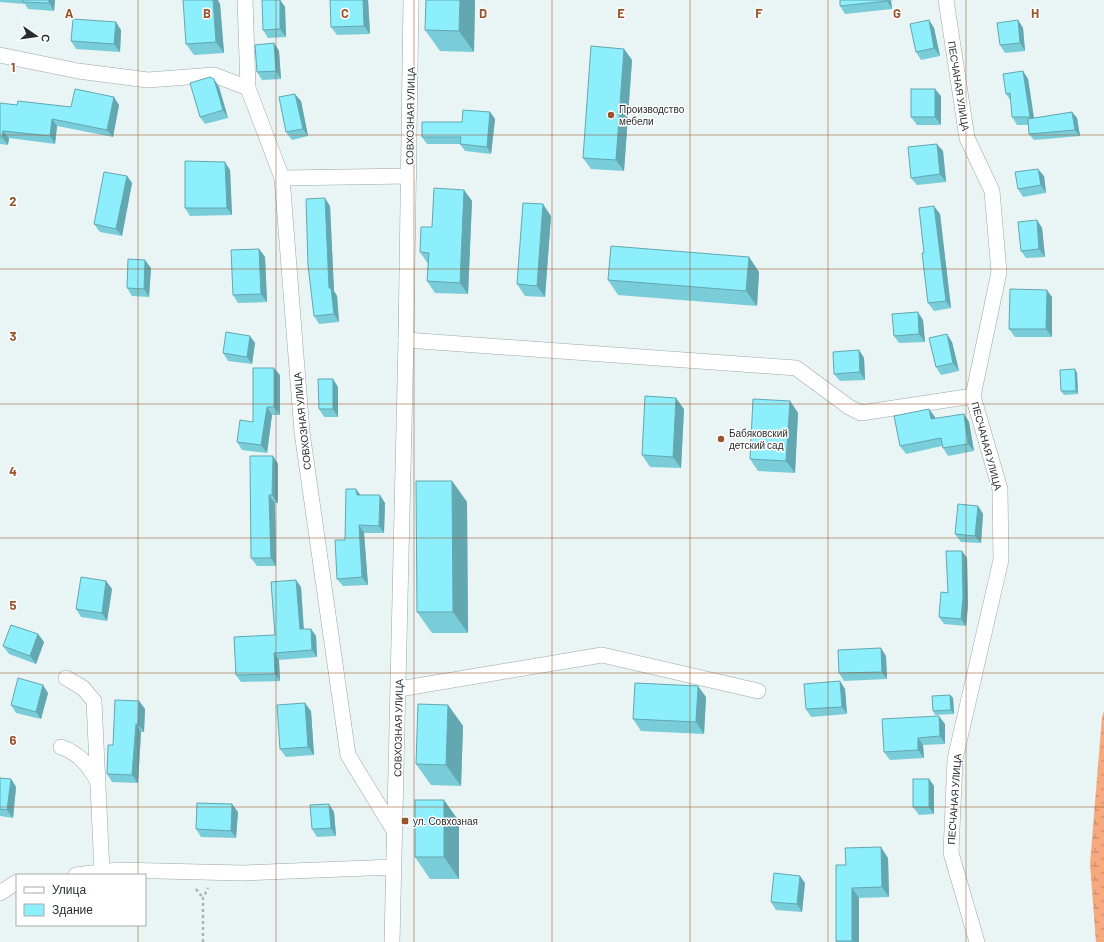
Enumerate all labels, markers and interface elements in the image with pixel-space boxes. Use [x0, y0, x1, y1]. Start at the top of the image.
text: A [65, 5, 74, 21]
text: B [203, 5, 211, 21]
text: C [341, 5, 349, 21]
text: D [479, 5, 487, 21]
text: E [617, 5, 625, 21]
text: F [755, 5, 763, 21]
text: G [893, 5, 901, 21]
text: H [1031, 5, 1039, 21]
north arrow [16, 16, 56, 56]
text: С [39, 33, 53, 44]
street label: ПЕСЧАНАЯ УЛИЦА [946, 40, 972, 132]
text: 1 [11, 59, 15, 75]
street label: СОВХОЗНАЯ УЛИЦА [403, 67, 417, 165]
place label: Производство мебели [619, 103, 685, 127]
marker: Производство мебели [606, 110, 616, 120]
text: 2 [9, 193, 17, 209]
text: 3 [9, 328, 17, 344]
street label: СОВХОЗНАЯ УЛИЦА [291, 371, 313, 470]
street label: ПЕСЧАНАЯ УЛИЦА [969, 400, 1005, 492]
place label: Бабяковский детский сад [729, 427, 788, 451]
marker: Бабяковский детский сад [716, 434, 726, 444]
text: 4 [9, 463, 17, 479]
text: 5 [9, 597, 17, 613]
street label: СОВХОЗНАЯ УЛИЦА [391, 679, 405, 777]
text: 6 [10, 732, 17, 748]
street label: ПЕСЧАНАЯ УЛИЦА [945, 753, 963, 845]
place label: ул. Совхозная [413, 815, 478, 827]
marker: ул. Совхозная [400, 816, 410, 826]
legend [16, 874, 146, 926]
text: Улица [52, 882, 86, 897]
text: Здание [52, 902, 93, 917]

